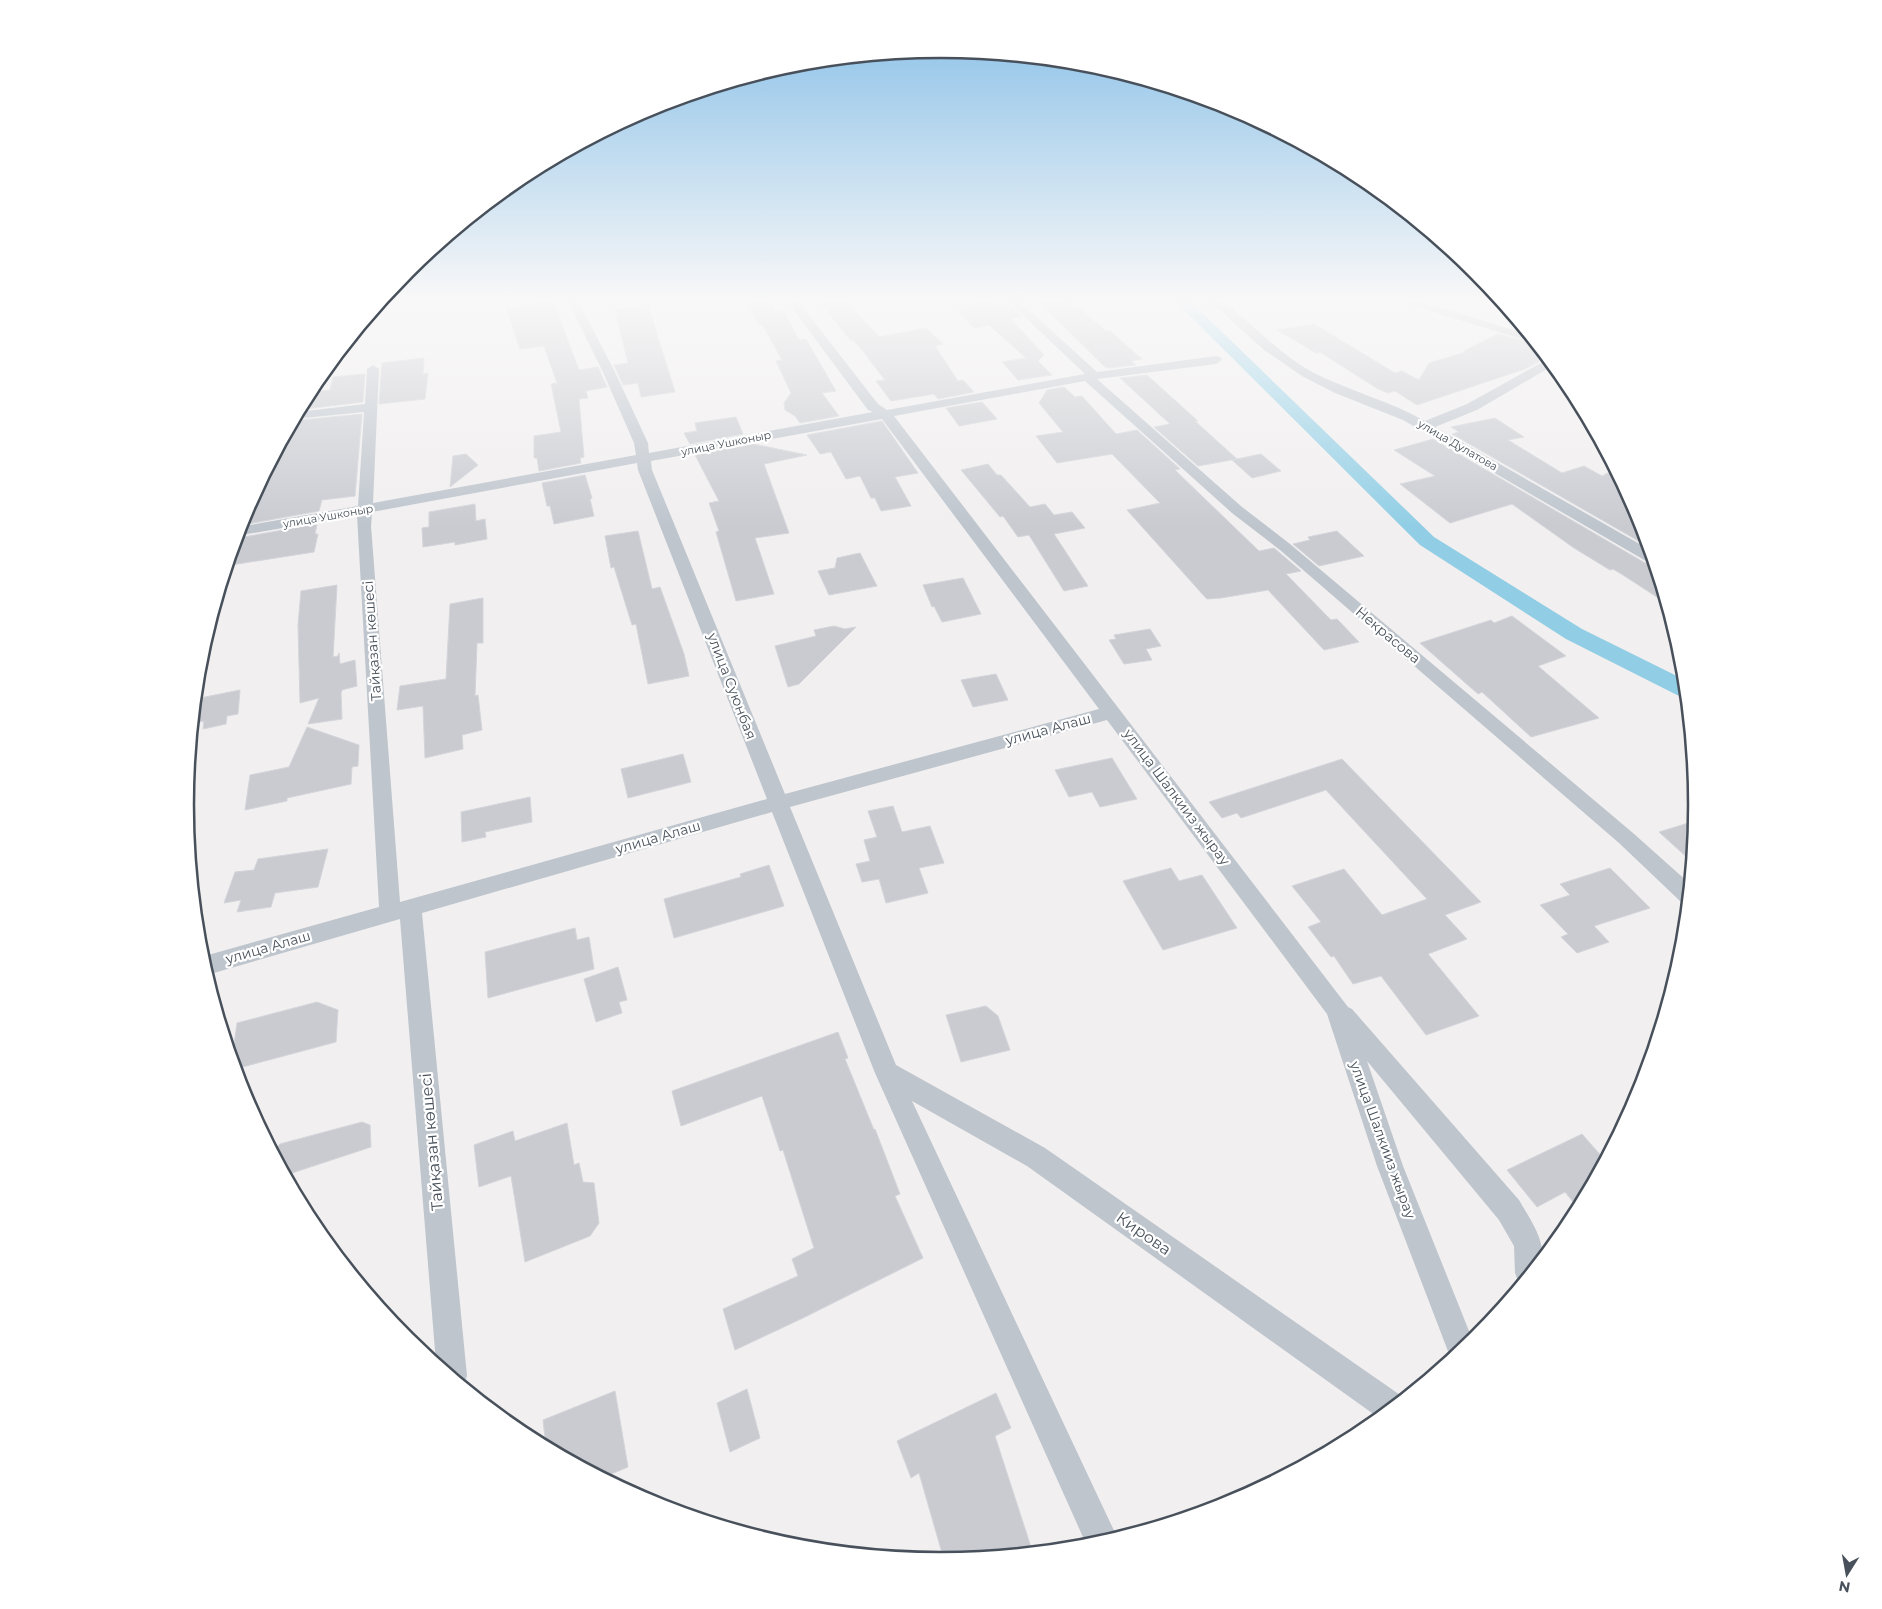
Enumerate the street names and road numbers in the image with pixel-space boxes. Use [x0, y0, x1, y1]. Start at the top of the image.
street label: улица Дулатова [1415, 416, 1500, 474]
street label: улица Ушконыр [679, 427, 772, 459]
street label: улица Ушконыр [281, 501, 374, 531]
street label: Тайқазан көшесі [359, 580, 385, 702]
street label: Некрасова [1352, 603, 1424, 667]
street label: улица Суюнбая [703, 629, 761, 742]
street label: улица Алаш [1002, 709, 1093, 749]
street label: улица Шалкииз жырау [1119, 724, 1234, 869]
street label: улица Алаш [612, 816, 703, 858]
street label: улица Алаш [222, 926, 313, 968]
street label: улица Шалкииз жырау [1346, 1058, 1420, 1221]
street label: Тайқазан көшесі [416, 1072, 447, 1211]
street label: Кирова [1113, 1208, 1175, 1259]

